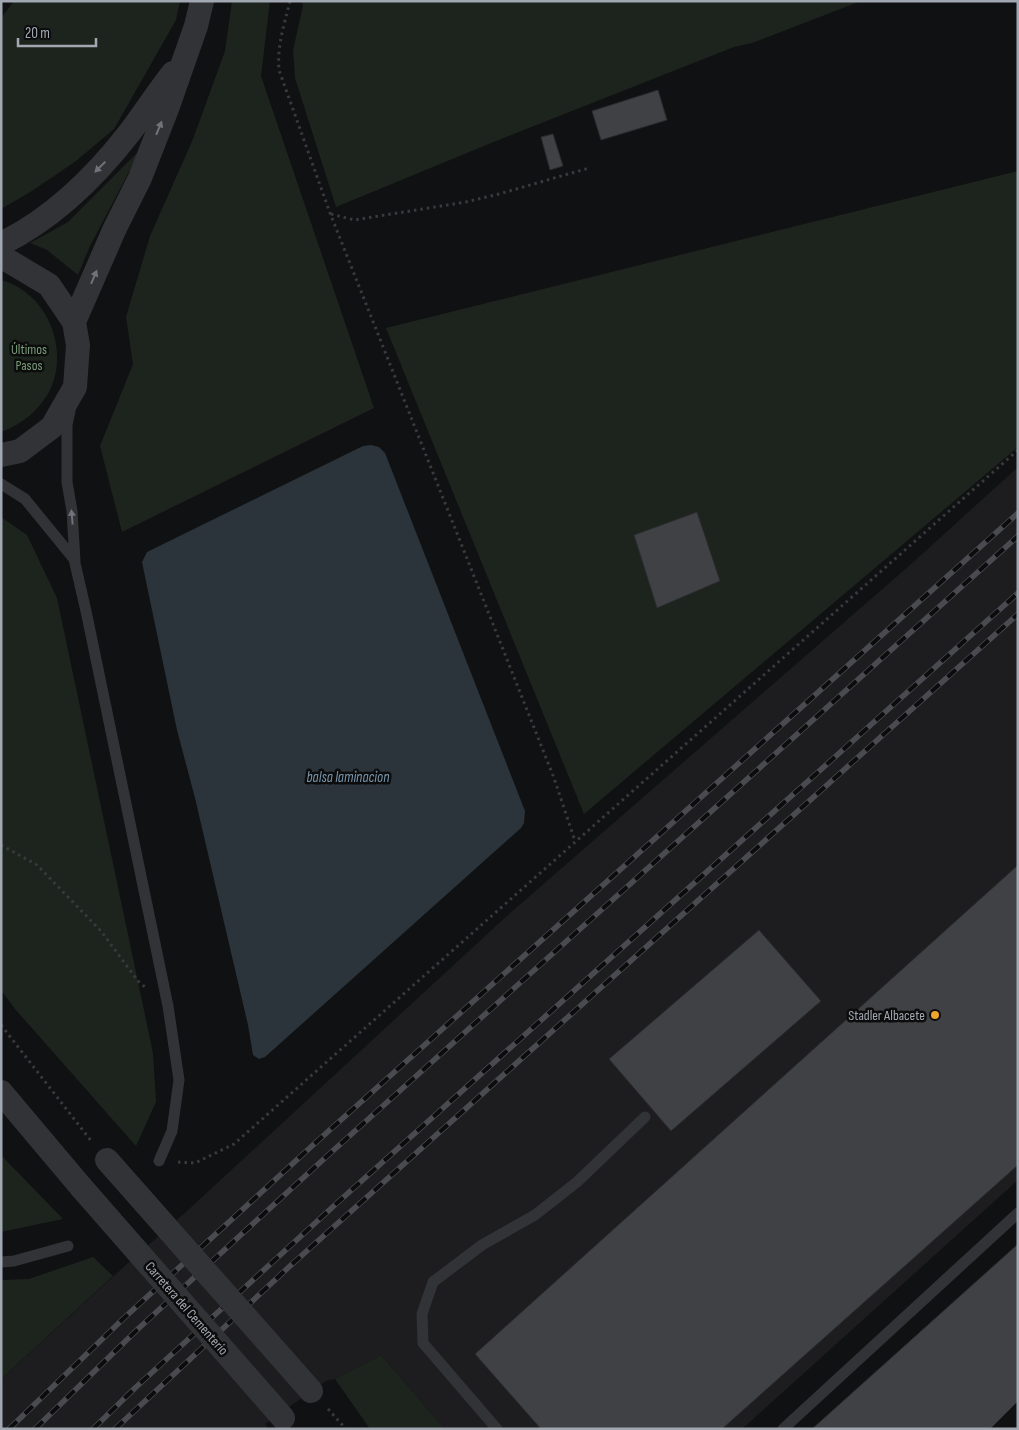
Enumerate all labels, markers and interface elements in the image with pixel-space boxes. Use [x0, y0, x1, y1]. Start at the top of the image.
scale bar [18, 15, 95, 47]
text: 20 m [25, 24, 50, 43]
one-way arrow [155, 120, 163, 135]
one-way arrow [94, 161, 106, 173]
one-way arrow [90, 270, 98, 284]
park label: Últimos Pasos [11, 341, 47, 374]
one-way arrow [68, 509, 76, 525]
water label: balsa laminacion [307, 768, 389, 787]
place label: Stadler Albacete [848, 1007, 925, 1024]
marker: Stadler Albacete [929, 1009, 941, 1021]
street label: Carretera del Cementerio [141, 1258, 232, 1359]

